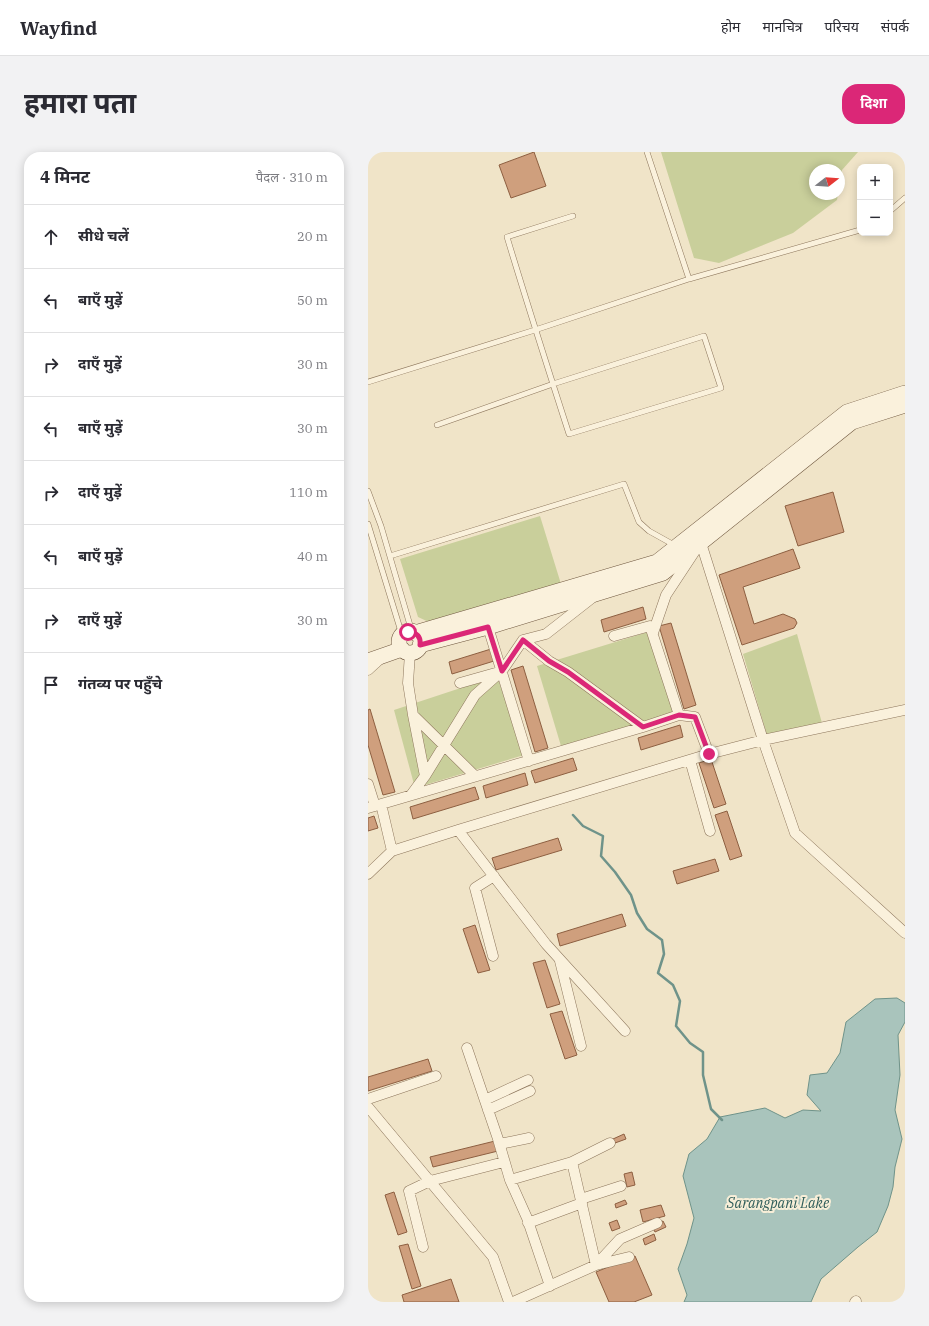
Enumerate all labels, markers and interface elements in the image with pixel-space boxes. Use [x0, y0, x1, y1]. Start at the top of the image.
text: Wayfind [20, 16, 97, 40]
text: होम [721, 18, 740, 36]
text: मानचित्र [762, 18, 803, 36]
text: परिचय [825, 18, 859, 36]
text: संपर्क [881, 18, 909, 36]
text: हमारा पता [24, 84, 136, 121]
button: दिशा [842, 84, 905, 124]
north arrow [809, 164, 845, 200]
map controls [857, 164, 893, 236]
button: + [857, 164, 893, 200]
text: 4 मिनट [40, 166, 90, 188]
text: पैदल · 310 m [256, 169, 328, 186]
button: − [857, 200, 893, 236]
icon: ahead [40, 226, 62, 248]
text: सीधे चलें [78, 226, 129, 245]
text: 20 m [297, 228, 328, 245]
icon: left [40, 290, 62, 312]
text: बाएँ मुड़ें [78, 290, 123, 309]
text: 50 m [297, 292, 328, 309]
icon: right [40, 354, 62, 376]
text: दाएँ मुड़ें [78, 354, 122, 373]
text: 30 m [297, 356, 328, 373]
icon: left [40, 418, 62, 440]
text: बाएँ मुड़ें [78, 418, 123, 437]
text: 30 m [297, 420, 328, 437]
icon: right [40, 482, 62, 504]
text: दाएँ मुड़ें [78, 482, 122, 501]
text: 110 m [289, 484, 328, 501]
icon: left [40, 546, 62, 568]
text: बाएँ मुड़ें [78, 546, 123, 565]
text: 40 m [297, 548, 328, 565]
icon: right [40, 610, 62, 632]
text: दाएँ मुड़ें [78, 610, 122, 629]
text: 30 m [297, 612, 328, 629]
route start [399, 623, 417, 641]
icon: arrive [40, 674, 62, 696]
text: गंतव्य पर पहुँचे [78, 674, 162, 693]
route end [700, 745, 718, 763]
water label: Sarangpani Lake [726, 1194, 830, 1212]

